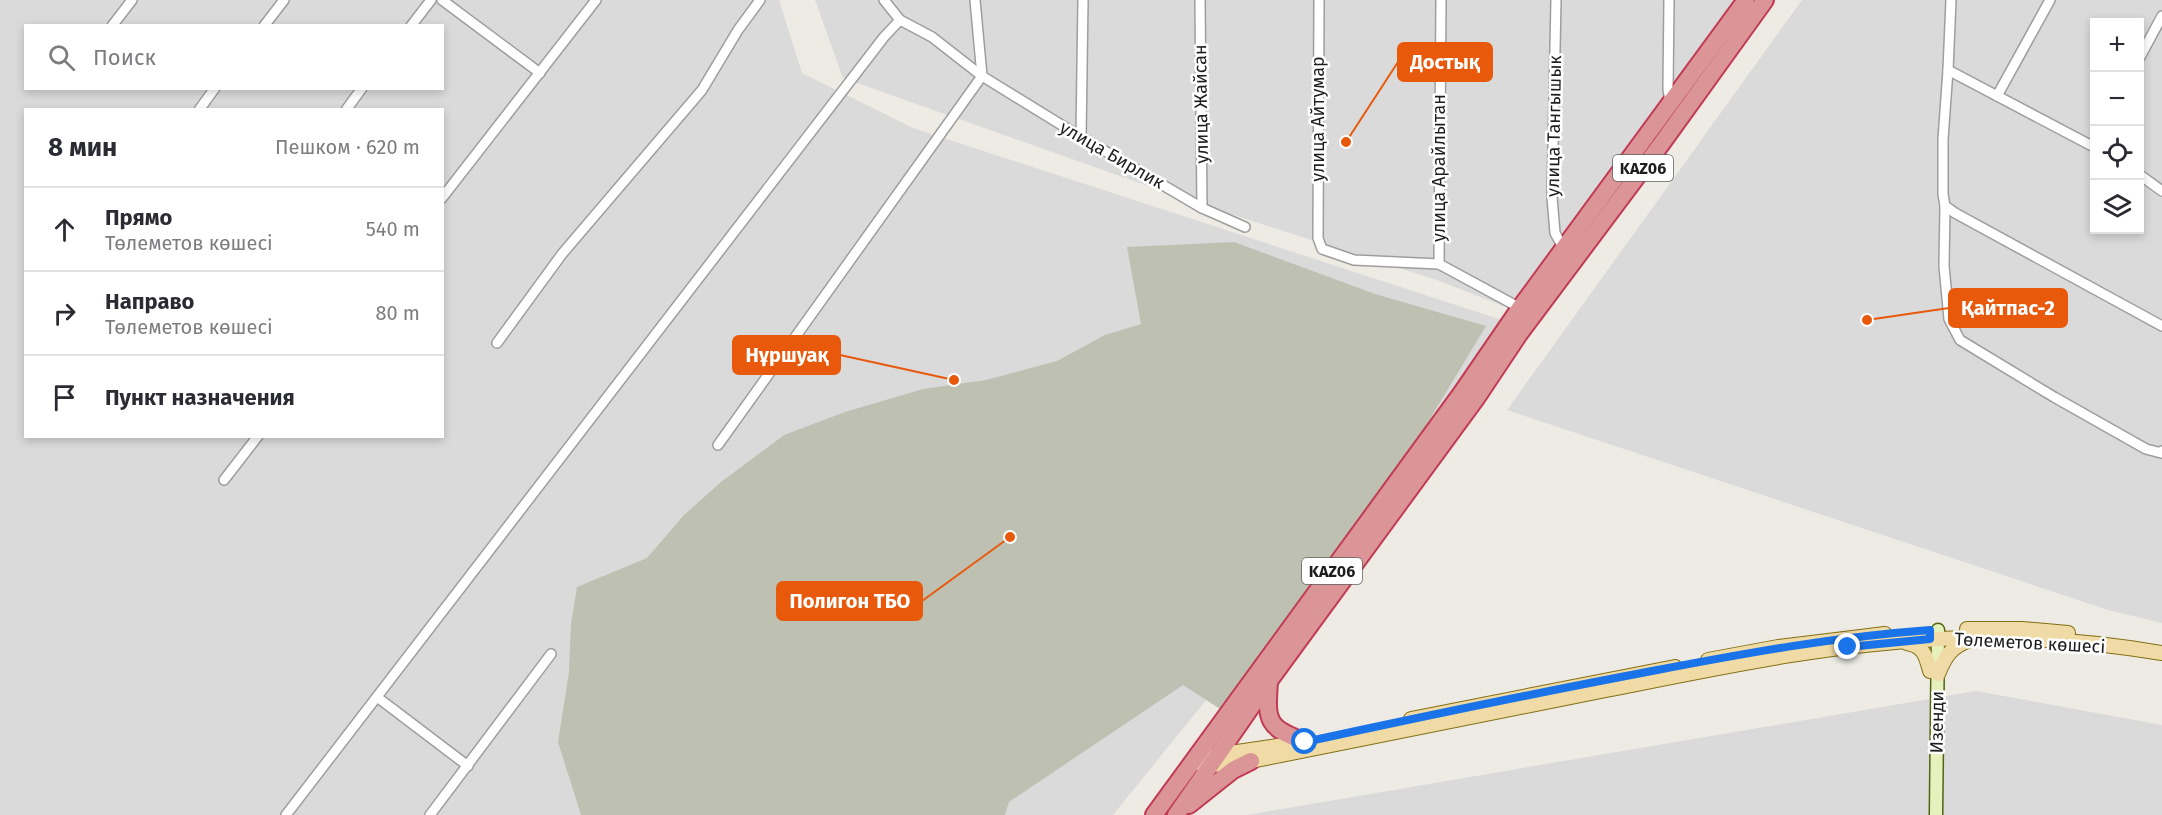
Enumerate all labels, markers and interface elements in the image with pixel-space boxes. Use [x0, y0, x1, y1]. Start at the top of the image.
map controls [2090, 18, 2144, 234]
button: + [2090, 18, 2144, 72]
search box [24, 24, 444, 90]
icon: search [45, 41, 78, 74]
callout: Достық [1398, 43, 1492, 81]
text: Поиск [93, 44, 156, 71]
street label: улица Жайсан [1189, 44, 1213, 164]
text: Достық [1409, 50, 1481, 74]
street label: улица Тангышык [1542, 54, 1566, 197]
street label: улица Айтумар [1307, 56, 1329, 182]
button: − [2090, 72, 2144, 126]
street label: улица Арайлытан [1428, 94, 1450, 242]
street label: улица Бирлик [1056, 116, 1169, 194]
button: locate [2090, 126, 2144, 180]
text: 8 мин [48, 132, 117, 163]
text: Пешком · 620 m [275, 135, 420, 159]
road number: KАZ06 [1613, 155, 1673, 181]
button: layers [2090, 180, 2144, 234]
text: Прямо [105, 204, 172, 231]
icon: ahead [48, 213, 81, 246]
text: 540 m [366, 217, 420, 241]
text: Төлеметов көшесі [105, 231, 273, 255]
text: Направо [105, 288, 194, 315]
callout: Қайтпас-2 [1949, 289, 2067, 327]
text: Қайтпас-2 [1961, 296, 2055, 320]
icon: right [48, 297, 81, 330]
text: 80 m [375, 301, 420, 325]
text: Төлеметов көшесі [105, 315, 273, 339]
callout: Нұршуақ [733, 336, 840, 374]
text: Нұршуақ [746, 343, 830, 367]
icon: arrive [48, 381, 81, 414]
text: Пункт назначения [105, 384, 295, 411]
road number: KАZ06 [1302, 558, 1362, 584]
callout: Полигон ТБО [777, 582, 922, 620]
text: Полигон ТБО [790, 589, 911, 613]
street label: Төлеметов көшесі [1954, 628, 2106, 658]
route end [1834, 633, 1860, 659]
street label: Изенди [1925, 691, 1949, 753]
route start [1291, 728, 1317, 754]

